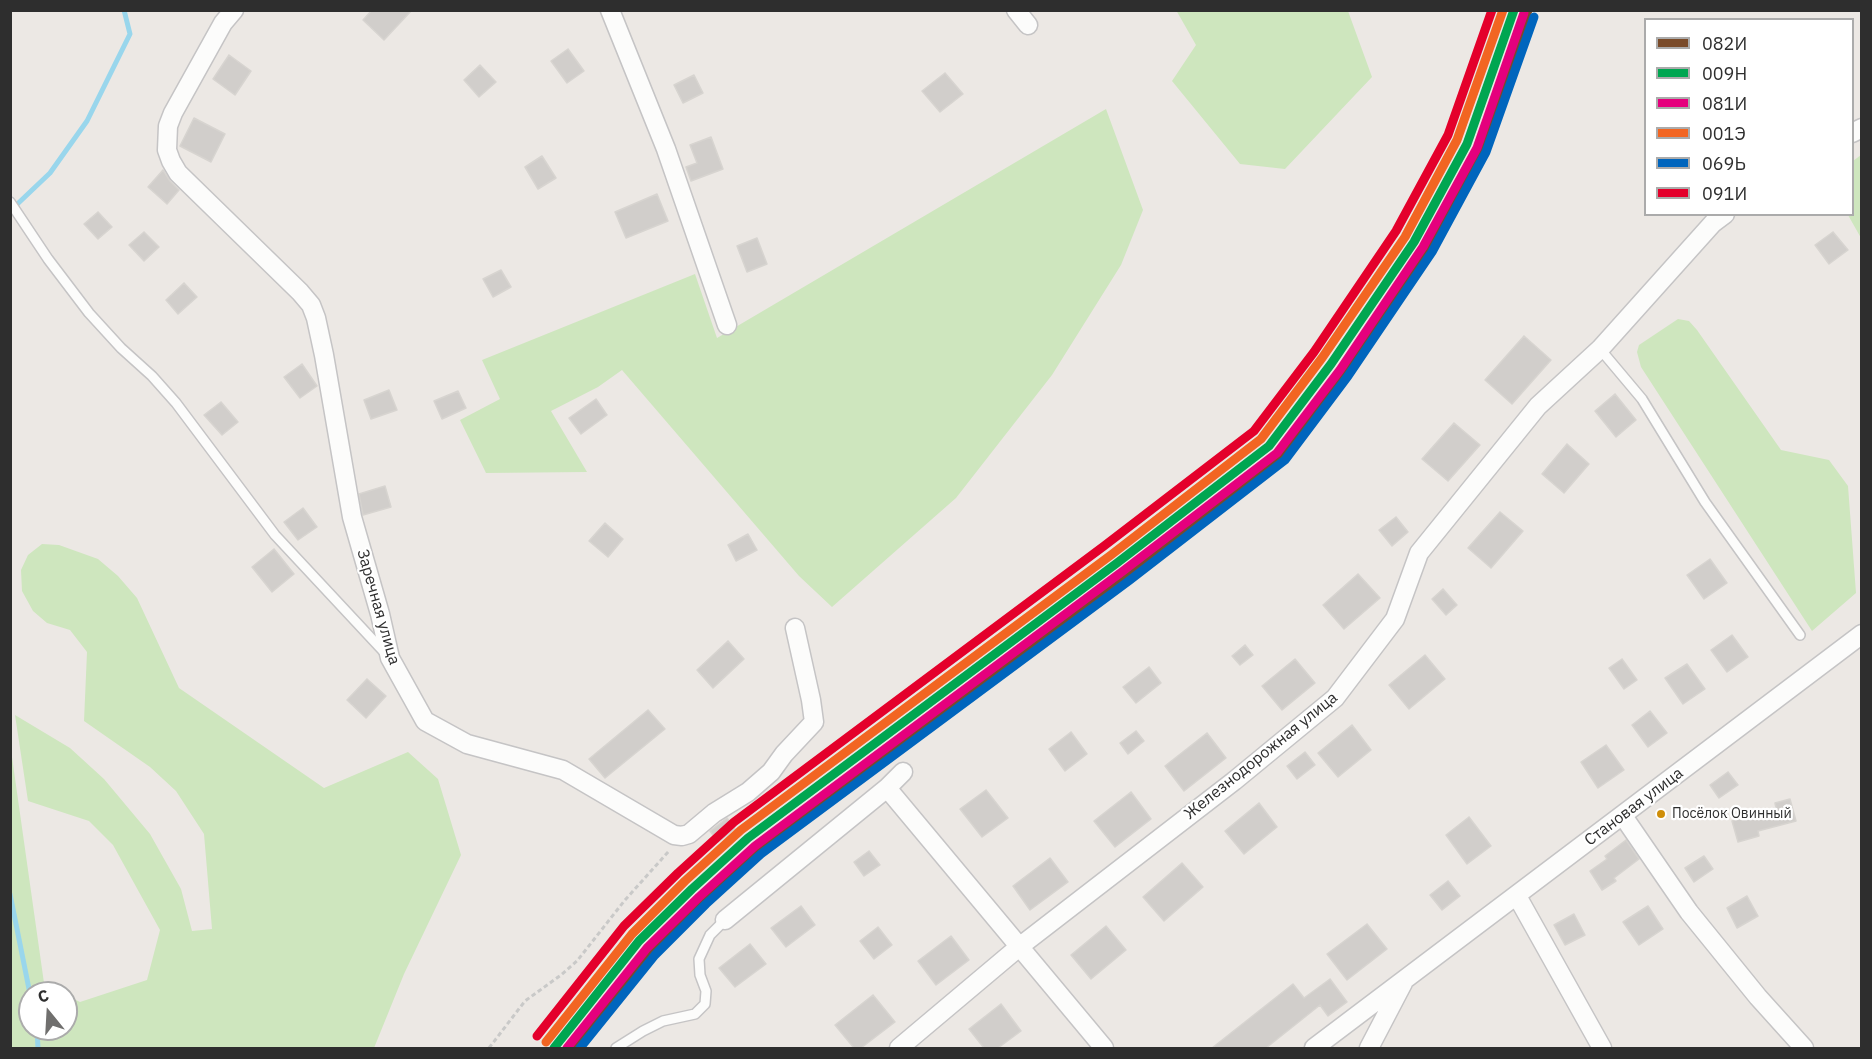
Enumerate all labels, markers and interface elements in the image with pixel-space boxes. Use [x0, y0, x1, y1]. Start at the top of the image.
legend [1644, 18, 1854, 216]
text: 082И [1702, 32, 1747, 55]
text: 009Н [1702, 62, 1747, 85]
text: 081И [1702, 92, 1747, 115]
text: 001Э [1702, 122, 1746, 145]
text: 069Ь [1702, 152, 1746, 175]
text: 091И [1702, 182, 1747, 205]
street label: Заречная улица [352, 547, 404, 667]
street label: Железнодорожная улица [1180, 688, 1342, 824]
street label: Становая улица [1581, 764, 1687, 850]
place label: Посёлок Овинный [1672, 806, 1792, 822]
marker: Посёлок Овинный [1655, 808, 1667, 820]
north arrow [18, 981, 78, 1041]
text: С [35, 985, 51, 1007]

